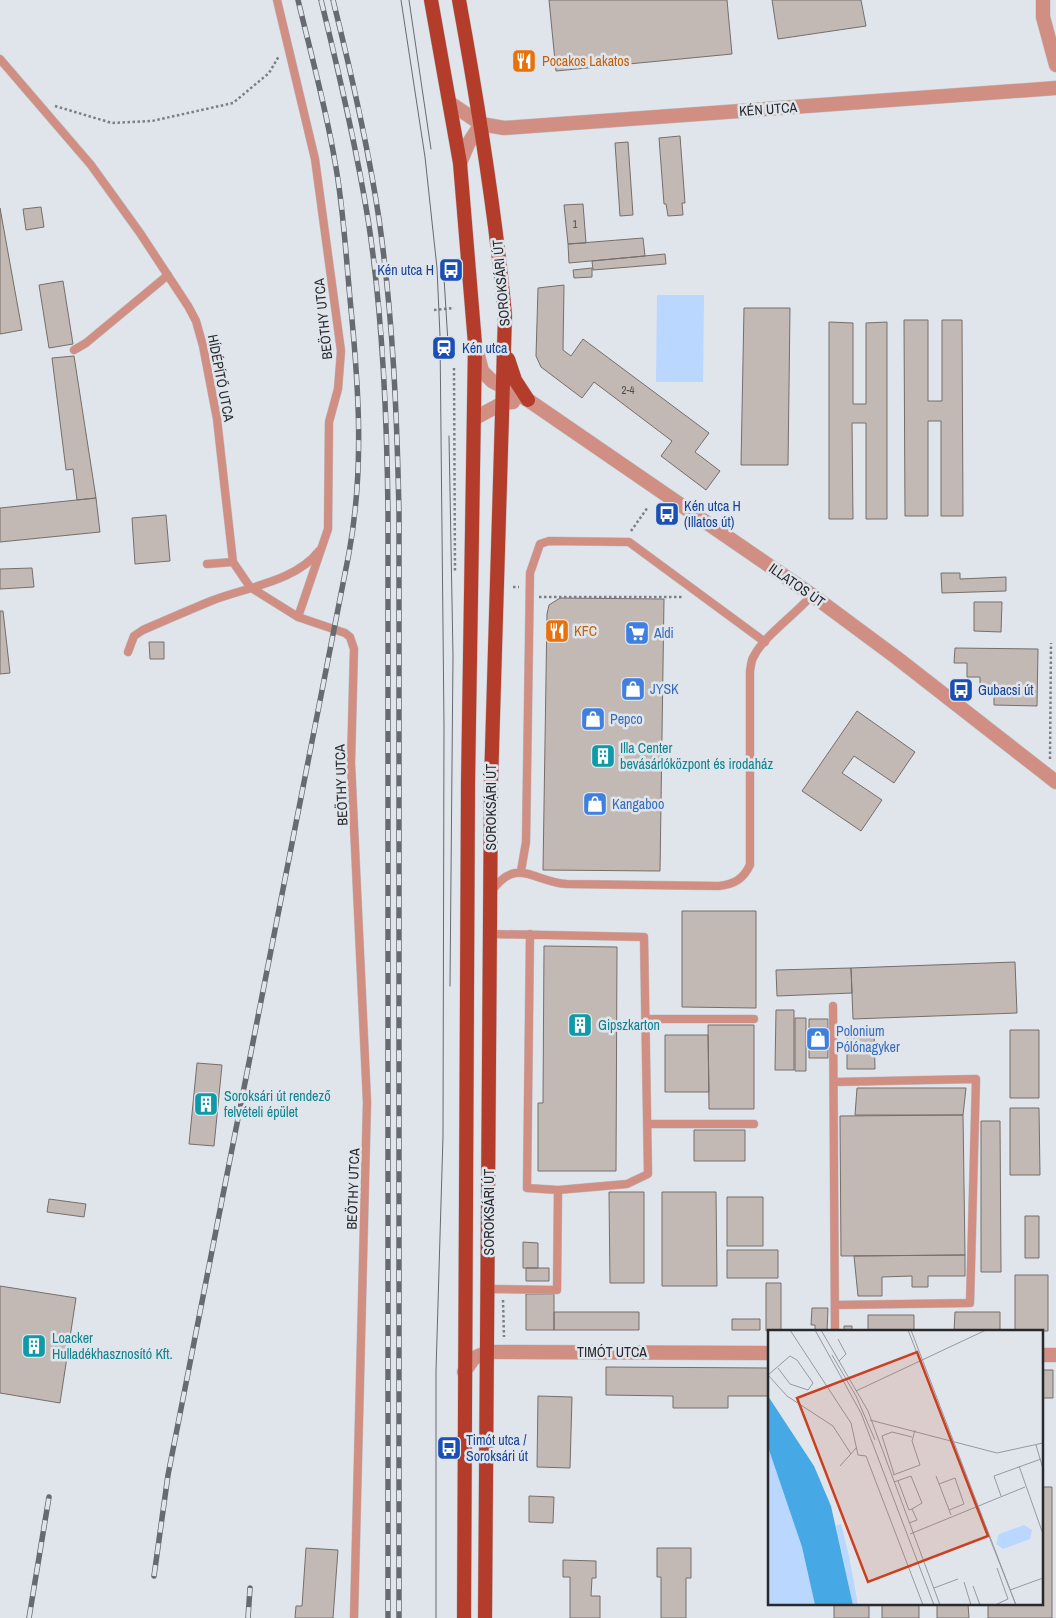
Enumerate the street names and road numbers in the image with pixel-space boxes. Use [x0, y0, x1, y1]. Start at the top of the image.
street label: KÉN UTCA [738, 98, 798, 120]
street label: SOROKSÁRI ÚT [488, 239, 514, 327]
street label: BEÖTHY UTCA [310, 277, 336, 360]
street label: HÍDÉPÍTŐ UTCA [204, 333, 238, 423]
street label: ILLATOS ÚT [765, 559, 829, 611]
street label: BEÖTHY UTCA [331, 744, 351, 826]
street label: SOROKSÁRI ÚT [482, 764, 500, 850]
street label: BEÖTHY UTCA [343, 1148, 363, 1230]
street label: SOROKSÁRI ÚT [480, 1169, 498, 1255]
street label: TIMÓT UTCA [577, 1343, 647, 1361]

